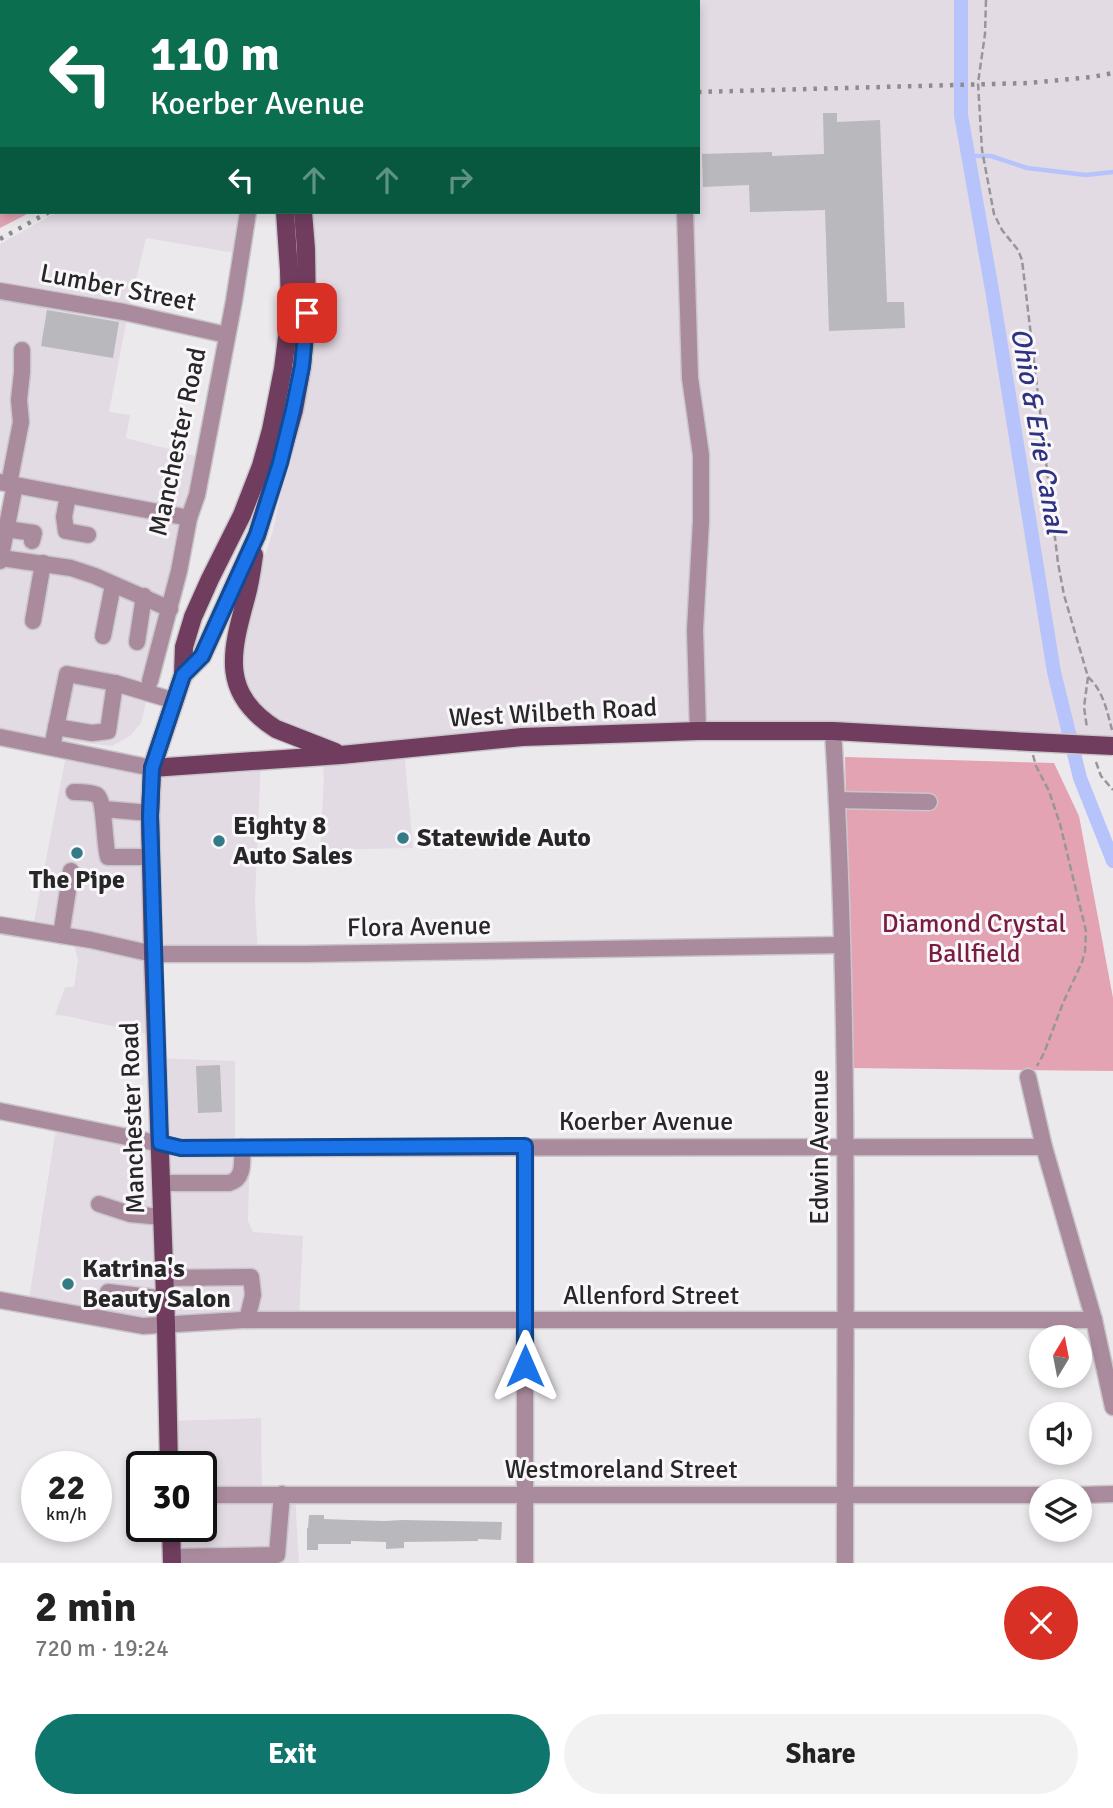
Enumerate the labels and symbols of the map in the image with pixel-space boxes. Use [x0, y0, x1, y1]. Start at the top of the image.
street label: Lumber Street [38, 257, 198, 319]
pin [277, 283, 337, 343]
water label: Ohio & Erie Canal [1003, 325, 1073, 538]
street label: Manchester Road [142, 345, 214, 539]
street label: West Wilbeth Road [448, 692, 658, 734]
place label: Eighty 8 Auto Sales [233, 810, 352, 872]
place label: Statewide Auto [417, 822, 591, 854]
marker: Statewide Auto [395, 830, 411, 846]
marker: Eighty 8 Auto Sales [211, 833, 227, 849]
marker: The Pipe [69, 845, 85, 861]
place label: The Pipe [29, 864, 125, 896]
park label: Diamond Crystal Ballfield [882, 908, 1066, 970]
street label: Flora Avenue [347, 910, 491, 944]
street label: Manchester Road [114, 1022, 152, 1214]
street label: Edwin Avenue [804, 1069, 836, 1225]
street label: Koerber Avenue [559, 1106, 733, 1138]
place label: Katrina's Beauty Salon [82, 1253, 231, 1315]
marker: Katrina's Beauty Salon [60, 1276, 76, 1292]
street label: Allenford Street [563, 1280, 739, 1312]
north arrow [1029, 1325, 1092, 1388]
position arrow [488, 1329, 562, 1403]
speed limit sign: 30 [126, 1451, 217, 1542]
street label: Westmoreland Street [504, 1454, 738, 1486]

